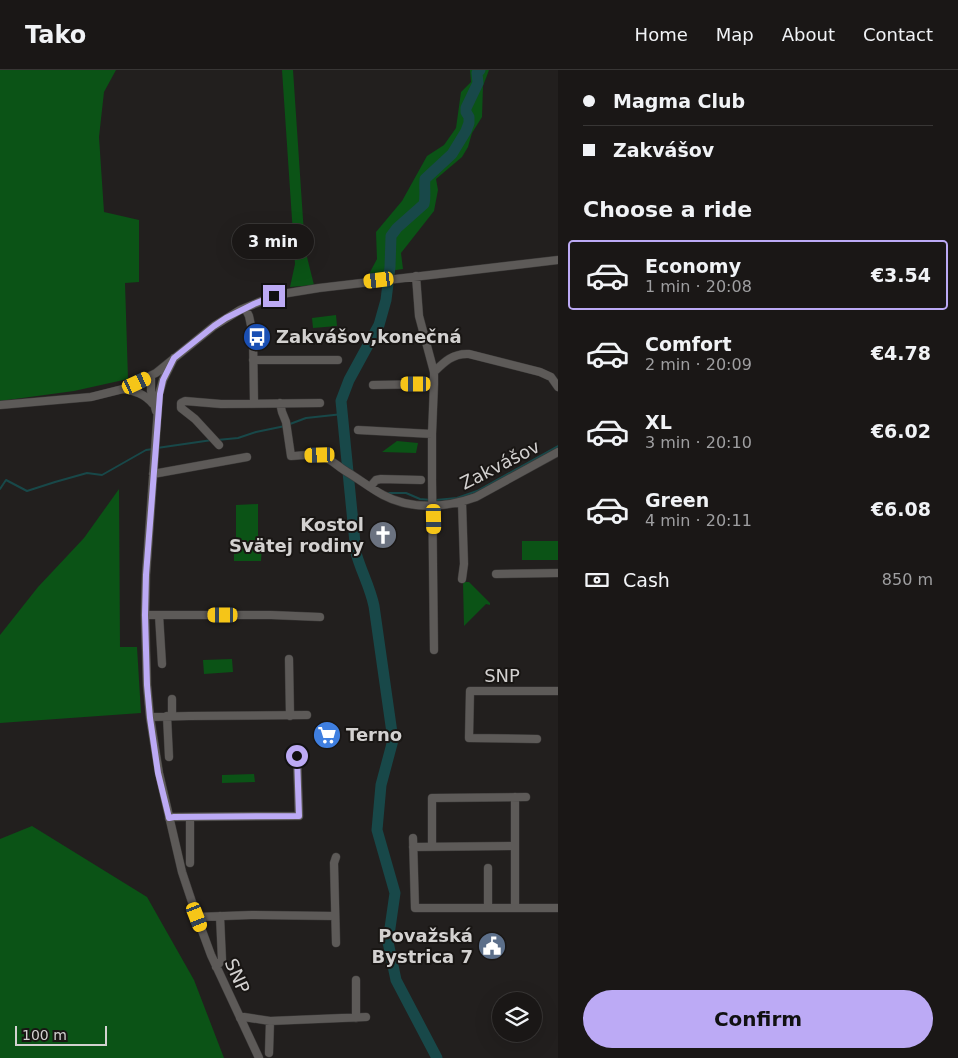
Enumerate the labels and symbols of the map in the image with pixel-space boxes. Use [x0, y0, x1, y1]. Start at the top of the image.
callout: 3 min [233, 224, 315, 258]
car [363, 271, 394, 289]
route end [263, 285, 285, 307]
bus stop icon: Zakvášov,konečná [242, 322, 272, 352]
place label: Zakvášov,konečná [276, 326, 462, 347]
car [120, 370, 153, 396]
car [401, 377, 431, 392]
street label: Zakvášov [456, 435, 543, 494]
car [304, 447, 335, 463]
car [426, 504, 441, 534]
place label: Kostol Svätej rodiny [229, 514, 364, 556]
church icon: Kostol Svätej rodiny [368, 520, 398, 550]
car [208, 608, 238, 623]
street label: SNP [484, 665, 520, 686]
supermarket icon: Terno [312, 720, 342, 750]
place label: Terno [346, 724, 402, 745]
route start [286, 745, 308, 767]
car [184, 900, 209, 934]
place label: Považská Bystrica 7 [372, 925, 473, 967]
public building icon: Považská Bystrica 7 [477, 931, 507, 961]
street label: SNP [221, 955, 254, 997]
scale bar [15, 1023, 108, 1046]

